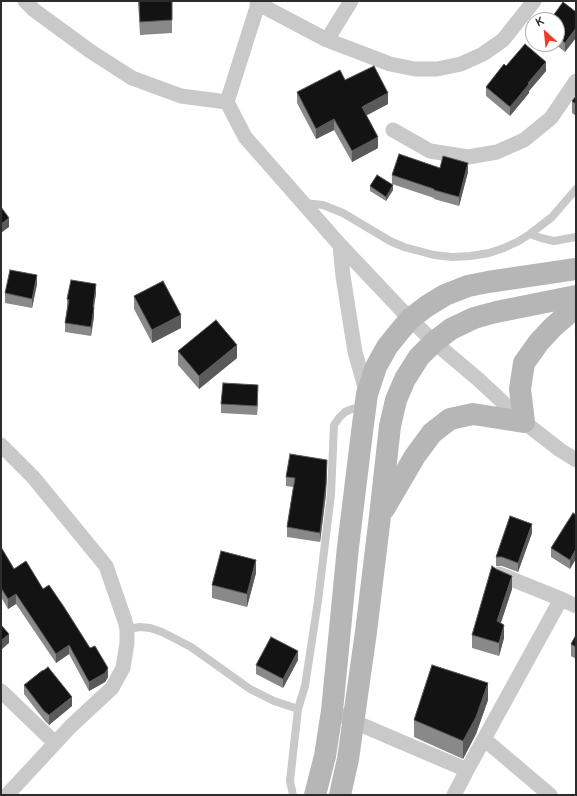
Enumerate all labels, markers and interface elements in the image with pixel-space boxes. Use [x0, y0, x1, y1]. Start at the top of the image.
north arrow [525, 12, 565, 52]
text: K [534, 14, 546, 29]

